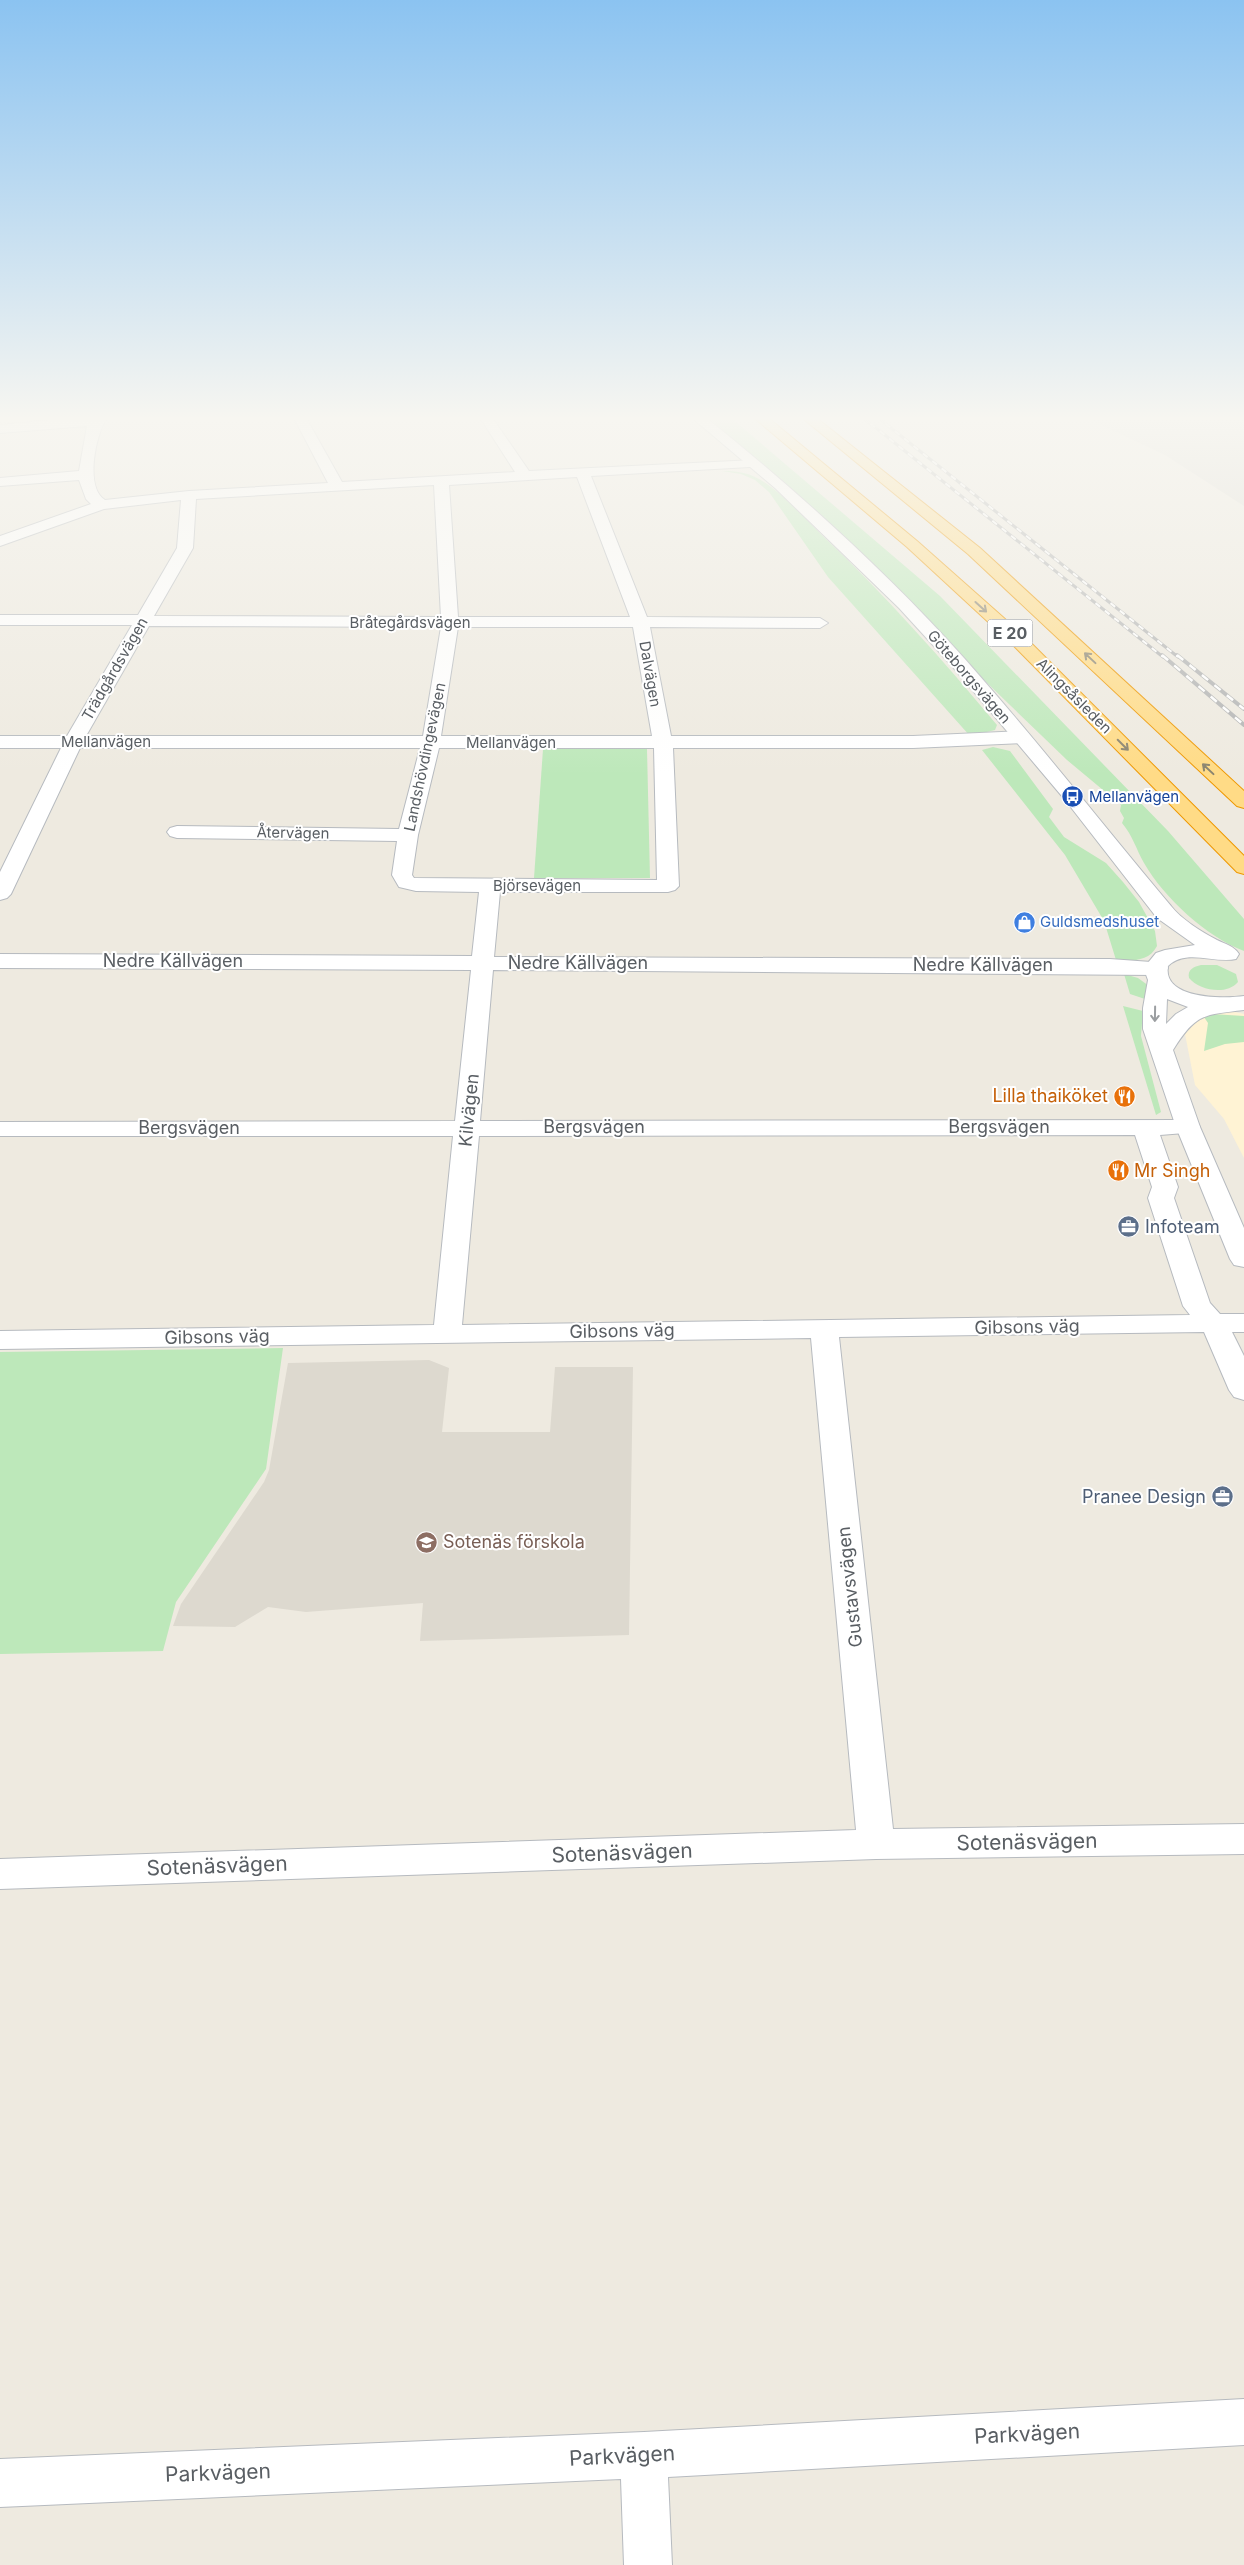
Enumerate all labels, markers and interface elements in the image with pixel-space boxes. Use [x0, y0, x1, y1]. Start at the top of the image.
one-way arrow [975, 601, 988, 613]
street label: Bråtegårdsvägen [349, 613, 471, 632]
street label: Trädgårdsvägen [77, 614, 152, 724]
road number: E 20 [988, 620, 1032, 646]
street label: Göteborgsvägen [924, 626, 1015, 727]
street label: Dalvägen [635, 639, 666, 708]
one-way arrow [1083, 652, 1096, 664]
street label: Alingsåsleden [1033, 654, 1116, 737]
street label: Landshövdingevägen [399, 681, 450, 833]
street label: Mellanvägen [61, 732, 151, 751]
street label: Mellanvägen [466, 733, 556, 752]
one-way arrow [1117, 738, 1129, 751]
one-way arrow [1202, 763, 1215, 775]
bus stop icon: Mellanvägen [1061, 785, 1085, 809]
place label: Mellanvägen [1089, 787, 1179, 806]
street label: Återvägen [256, 822, 330, 843]
street label: Björsevägen [493, 876, 581, 895]
shop icon: Guldsmedshuset [1012, 910, 1036, 934]
place label: Guldsmedshuset [1040, 912, 1159, 931]
street label: Nedre Källvägen [103, 950, 243, 971]
street label: Nedre Källvägen [508, 952, 648, 973]
street label: Nedre Källvägen [913, 954, 1053, 975]
one-way arrow [1150, 1006, 1160, 1022]
street label: Kilvägen [454, 1072, 483, 1148]
restaurant icon: Lilla thaiköket [1112, 1084, 1136, 1108]
place label: Lilla thaiköket [992, 1085, 1108, 1106]
street label: Bergsvägen [543, 1116, 645, 1137]
street label: Bergsvägen [948, 1116, 1050, 1137]
street label: Bergsvägen [138, 1117, 240, 1138]
restaurant icon: Mr Singh [1106, 1159, 1130, 1183]
place label: Mr Singh [1134, 1160, 1210, 1181]
office icon: Infoteam [1117, 1215, 1141, 1239]
place label: Infoteam [1145, 1216, 1220, 1237]
street label: Gibsons väg [974, 1315, 1080, 1338]
street label: Gibsons väg [569, 1319, 675, 1342]
street label: Gibsons väg [164, 1325, 270, 1348]
office icon: Pranee Design [1210, 1485, 1234, 1509]
place label: Pranee Design [1082, 1486, 1206, 1507]
street label: Gustavsvägen [833, 1526, 866, 1648]
school or university icon: Sotenäs förskola [415, 1530, 439, 1554]
place label: Sotenäs förskola [443, 1531, 585, 1552]
street label: Sotenäsvägen [956, 1828, 1098, 1855]
street label: Sotenäsvägen [551, 1838, 693, 1867]
street label: Sotenäsvägen [146, 1851, 288, 1880]
street label: Parkvägen [973, 2418, 1081, 2449]
street label: Parkvägen [568, 2440, 676, 2471]
street label: Parkvägen [165, 2458, 271, 2487]

